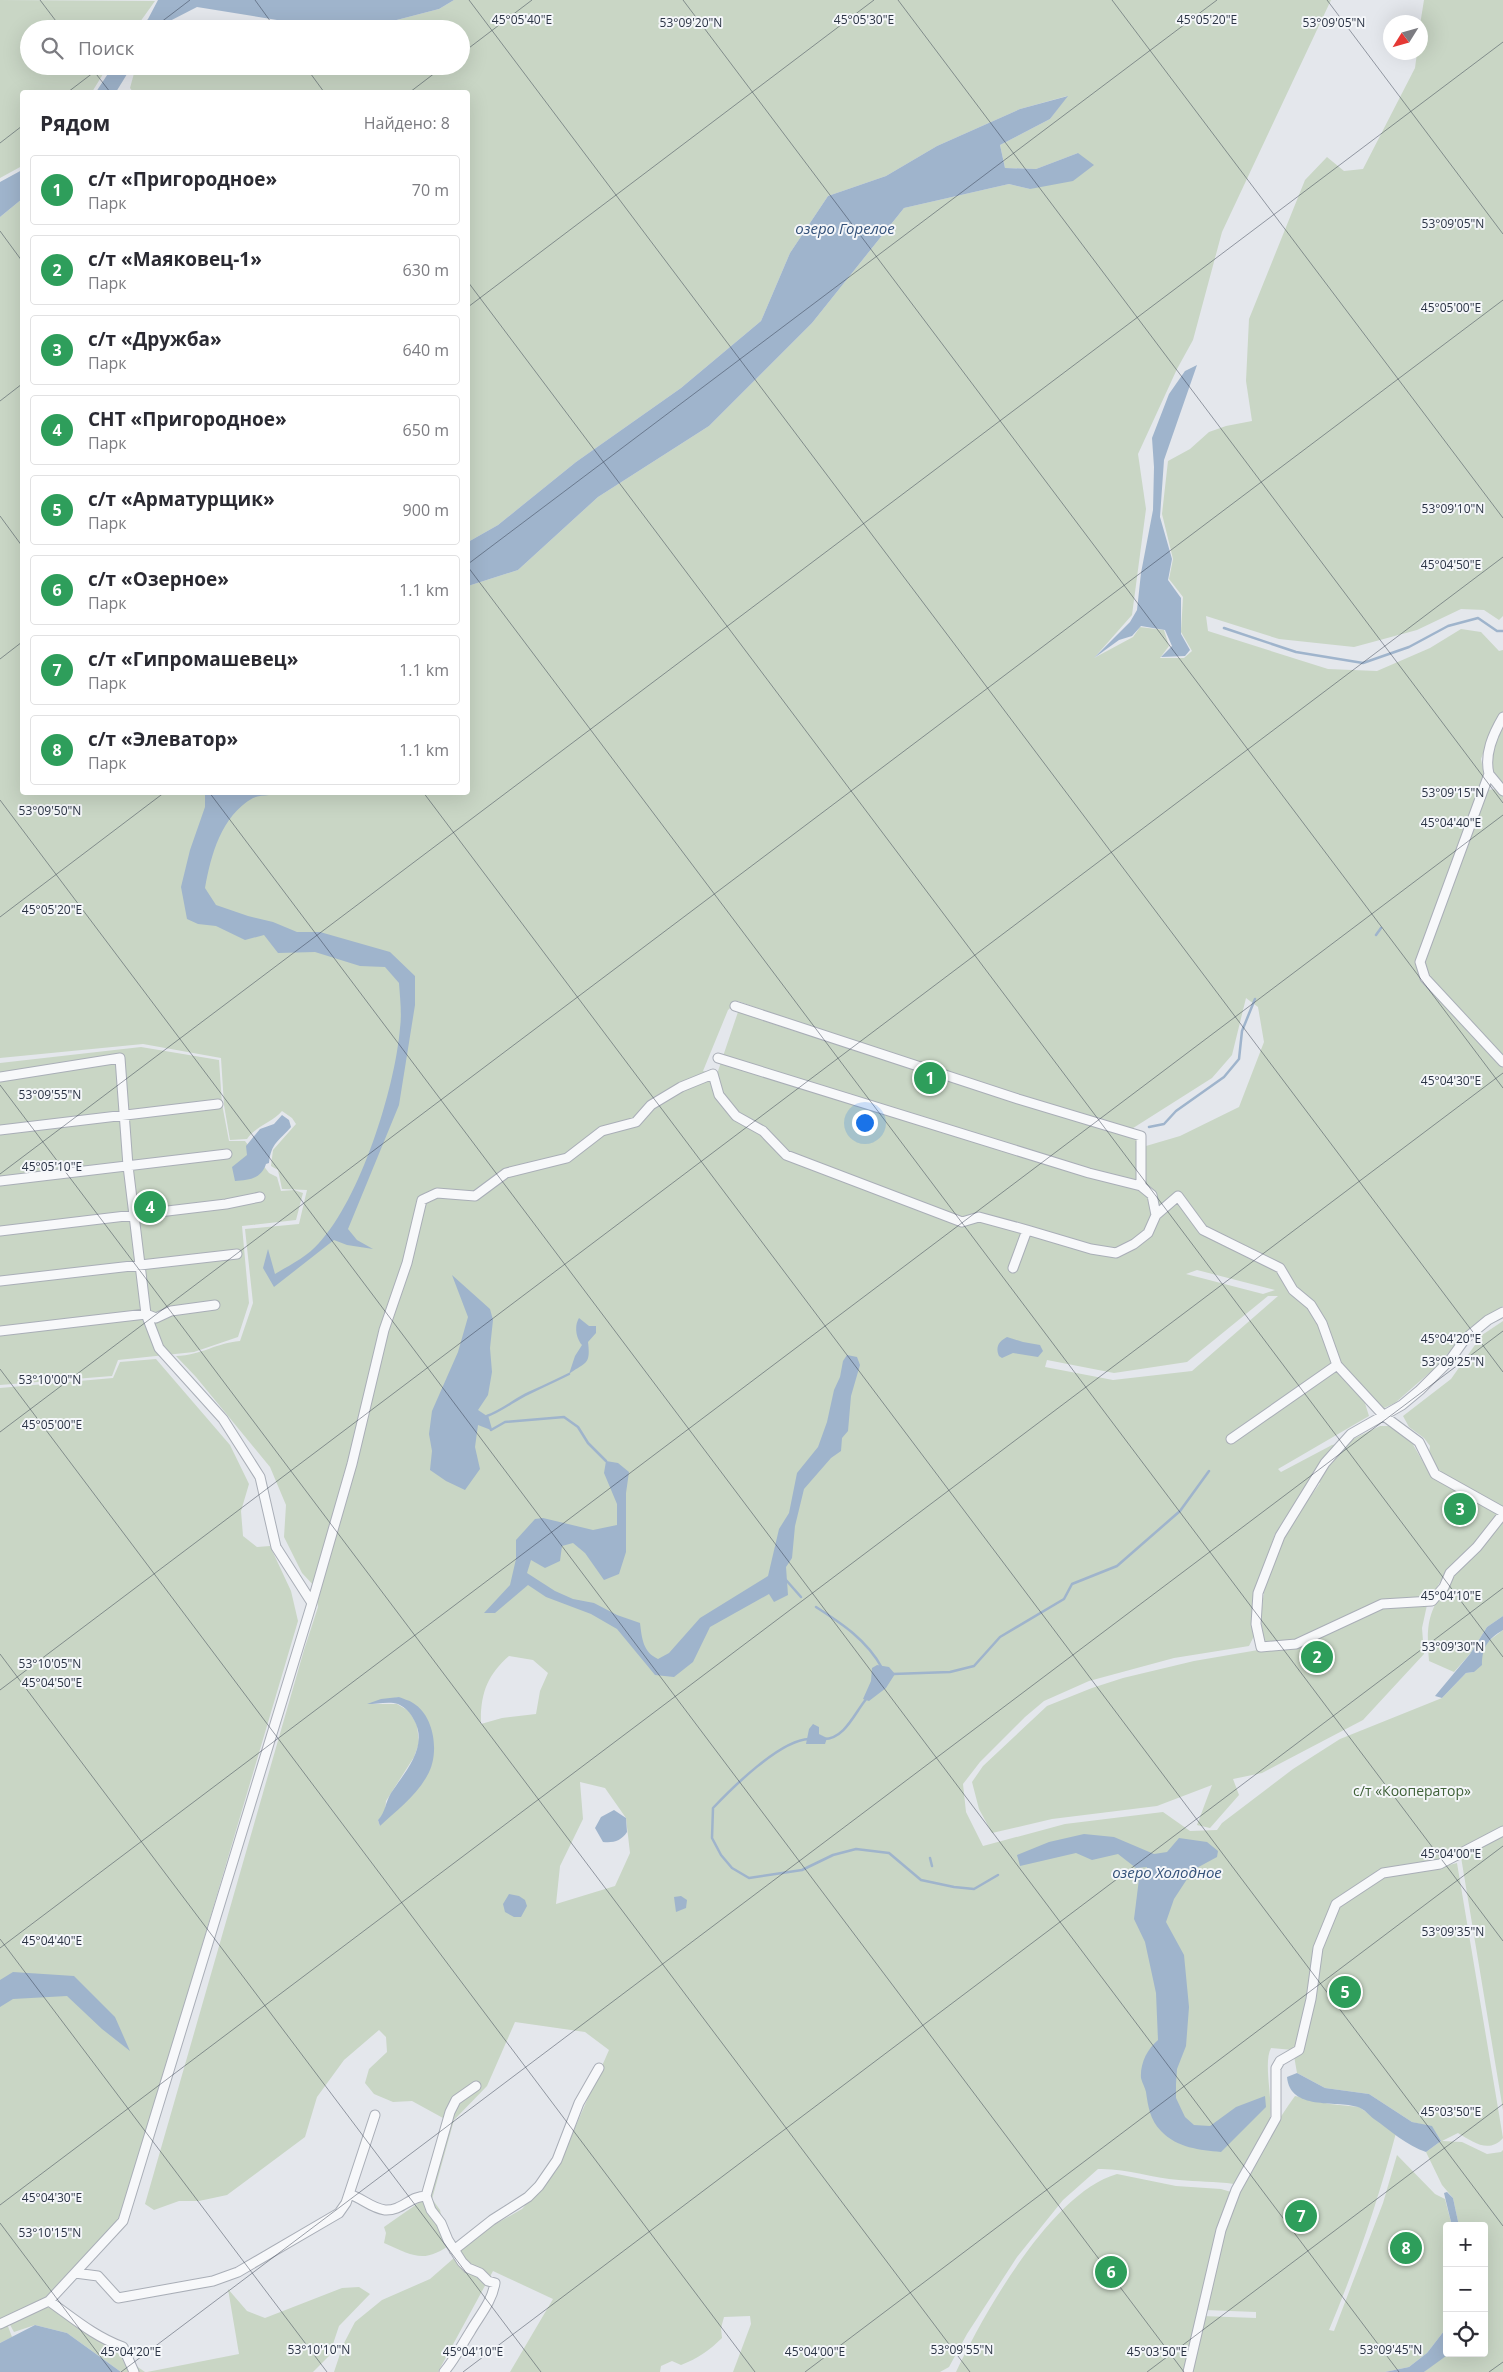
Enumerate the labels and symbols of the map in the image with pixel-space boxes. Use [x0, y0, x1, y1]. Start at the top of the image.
text: 45°05'40"E [492, 11, 552, 28]
text: 45°05'30"E [834, 11, 894, 28]
text: 45°05'20"E [1177, 11, 1237, 28]
text: 53°09'20"N [660, 14, 722, 31]
text: 53°09'05"N [1303, 14, 1365, 31]
north arrow [1383, 15, 1428, 60]
text: 53°09'05"N [1422, 215, 1484, 232]
water label: озеро Горелое [795, 218, 895, 238]
text: 45°05'00"E [1421, 299, 1481, 316]
text: 53°09'10"N [1422, 500, 1484, 517]
text: 45°04'50"E [1421, 556, 1481, 573]
text: 53°09'15"N [1422, 784, 1484, 801]
text: 53°09'50"N [19, 802, 81, 819]
text: 45°04'40"E [1421, 814, 1481, 831]
text: 45°05'20"E [22, 901, 82, 918]
pin: 1 [914, 1059, 946, 1097]
text: 45°04'30"E [1421, 1072, 1481, 1089]
text: 53°09'55"N [19, 1086, 81, 1103]
your location [852, 1110, 878, 1136]
text: 45°05'10"E [22, 1158, 82, 1175]
pin: 4 [134, 1188, 166, 1226]
text: 45°04'20"E [1421, 1330, 1481, 1347]
text: 53°09'25"N [1422, 1353, 1484, 1370]
text: 53°10'00"N [19, 1371, 81, 1388]
text: 45°05'00"E [22, 1416, 82, 1433]
pin: 3 [1444, 1490, 1476, 1528]
text: 45°04'10"E [1421, 1587, 1481, 1604]
pin: 2 [1301, 1638, 1333, 1676]
text: 53°09'30"N [1422, 1638, 1484, 1655]
text: 53°10'05"N [19, 1655, 81, 1672]
text: 45°04'50"E [22, 1674, 82, 1691]
park label: с/т «Кооператор» [1353, 1781, 1471, 1800]
text: 45°04'00"E [1421, 1845, 1481, 1862]
water label: озеро Холодное [1112, 1862, 1222, 1882]
text: 53°09'35"N [1422, 1923, 1484, 1940]
text: 45°04'40"E [22, 1932, 82, 1949]
pin: 5 [1329, 1973, 1361, 2011]
text: 45°03'50"E [1421, 2103, 1481, 2120]
text: 45°04'30"E [22, 2189, 82, 2206]
pin: 7 [1285, 2197, 1317, 2235]
text: 53°10'15"N [19, 2224, 81, 2241]
pin: 8 [1390, 2229, 1422, 2267]
pin: 6 [1095, 2253, 1127, 2291]
text: 53°10'10"N [288, 2341, 350, 2358]
text: 53°09'55"N [931, 2341, 993, 2358]
text: 53°09'45"N [1360, 2341, 1422, 2358]
text: 45°04'20"E [101, 2343, 161, 2360]
text: 45°04'10"E [443, 2343, 503, 2360]
text: 45°04'00"E [785, 2343, 845, 2360]
text: 45°03'50"E [1127, 2343, 1187, 2360]

